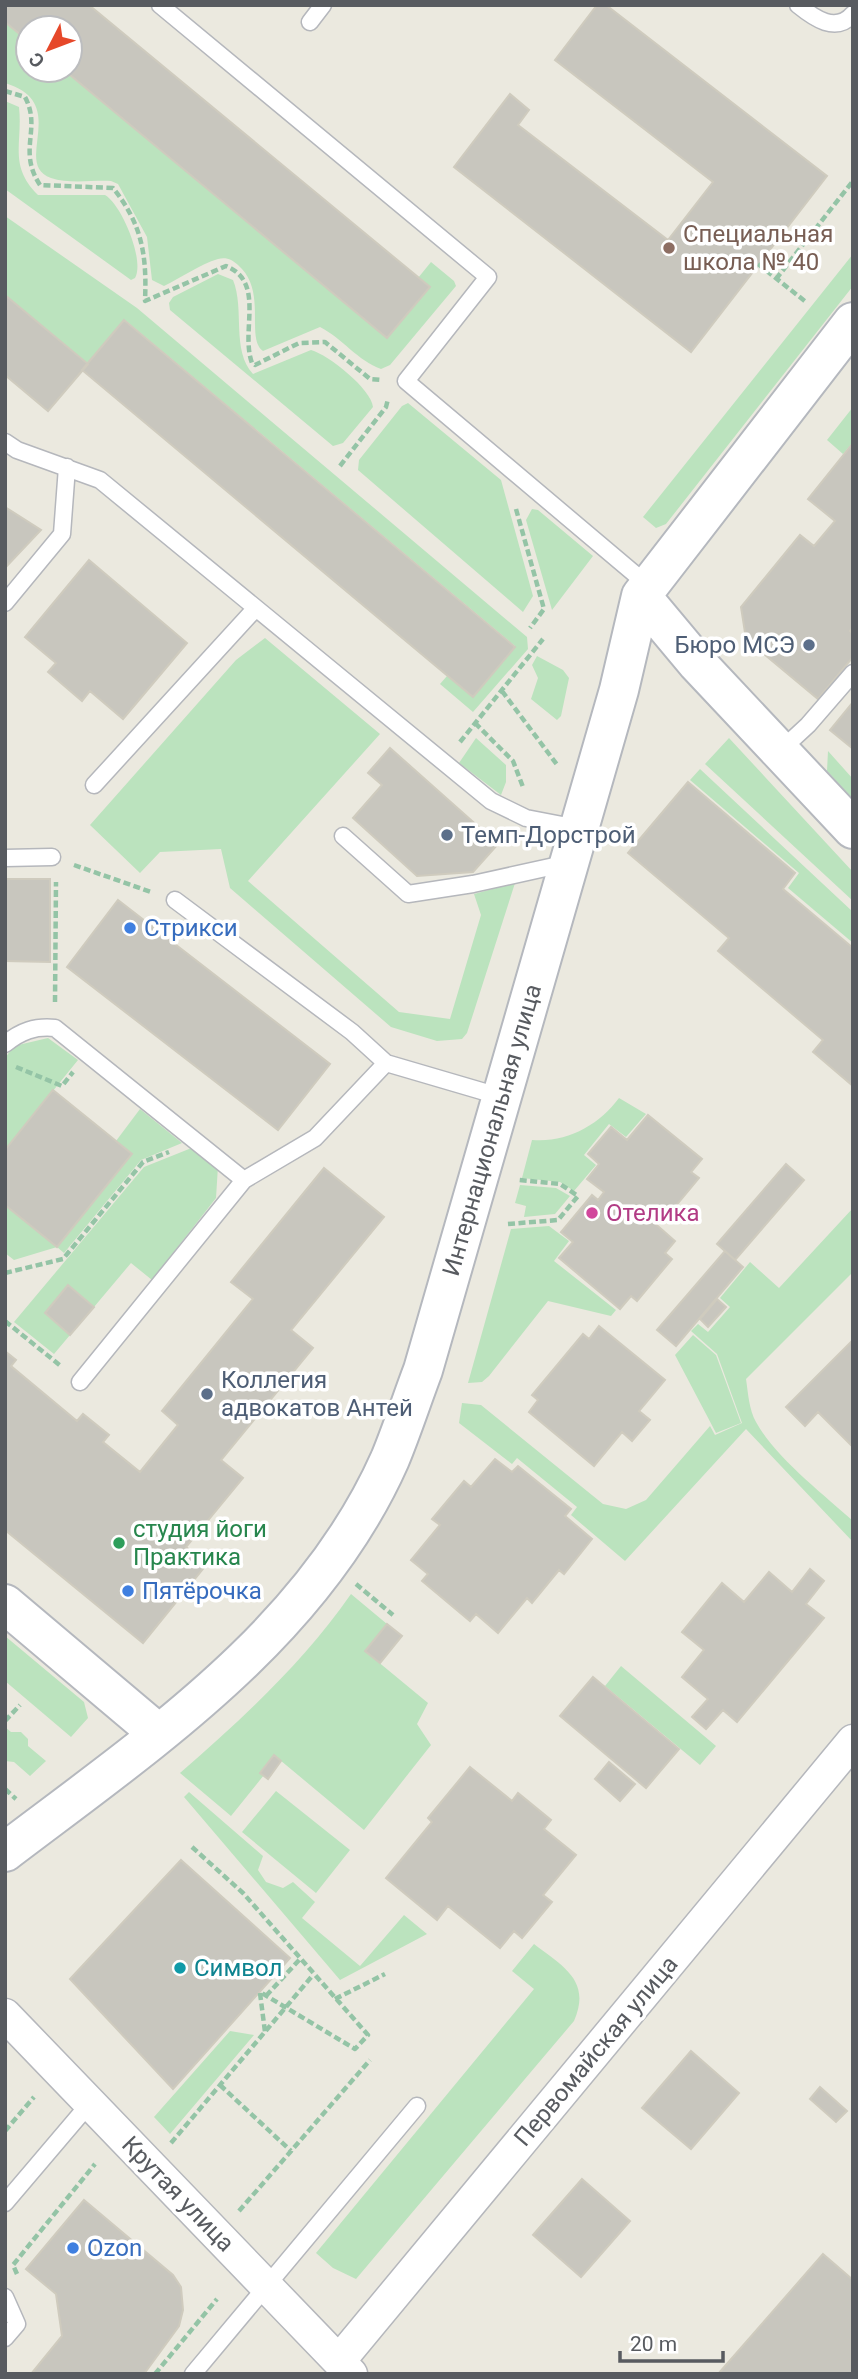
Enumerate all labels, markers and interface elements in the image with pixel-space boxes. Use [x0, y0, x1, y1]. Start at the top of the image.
north arrow [14, 14, 84, 84]
text: С [24, 48, 49, 72]
place label: Специальная школа № 40 [683, 220, 833, 276]
marker: Специальная школа № 40 [661, 240, 677, 256]
place label: Бюро МСЭ [674, 631, 795, 659]
marker: Бюро МСЭ [801, 637, 817, 653]
place label: Темп-Дорстрой [461, 821, 636, 849]
marker: Темп-Дорстрой [439, 827, 455, 843]
place label: Стрикси [144, 914, 238, 942]
marker: Стрикси [122, 920, 138, 936]
street label: Интернациональная улица [437, 981, 547, 1279]
place label: Отелика [606, 1199, 700, 1227]
marker: Отелика [584, 1205, 600, 1221]
place label: Коллегия адвокатов Антей [221, 1366, 413, 1422]
marker: Коллегия адвокатов Антей [199, 1386, 215, 1402]
place label: студия йоги Практика [133, 1515, 267, 1571]
marker: студия йоги Практика [111, 1535, 127, 1551]
place label: Пятёрочка [142, 1577, 262, 1605]
marker: Пятёрочка [120, 1583, 136, 1599]
street label: Первомайская улица [508, 1950, 684, 2152]
place label: Символ [194, 1954, 282, 1982]
marker: Символ [172, 1960, 188, 1976]
street label: Крутая улица [116, 2131, 240, 2257]
place label: Ozon [87, 2234, 142, 2262]
marker: Ozon [65, 2240, 81, 2256]
scale bar [620, 2320, 723, 2364]
text: 20 m [630, 2332, 677, 2356]

